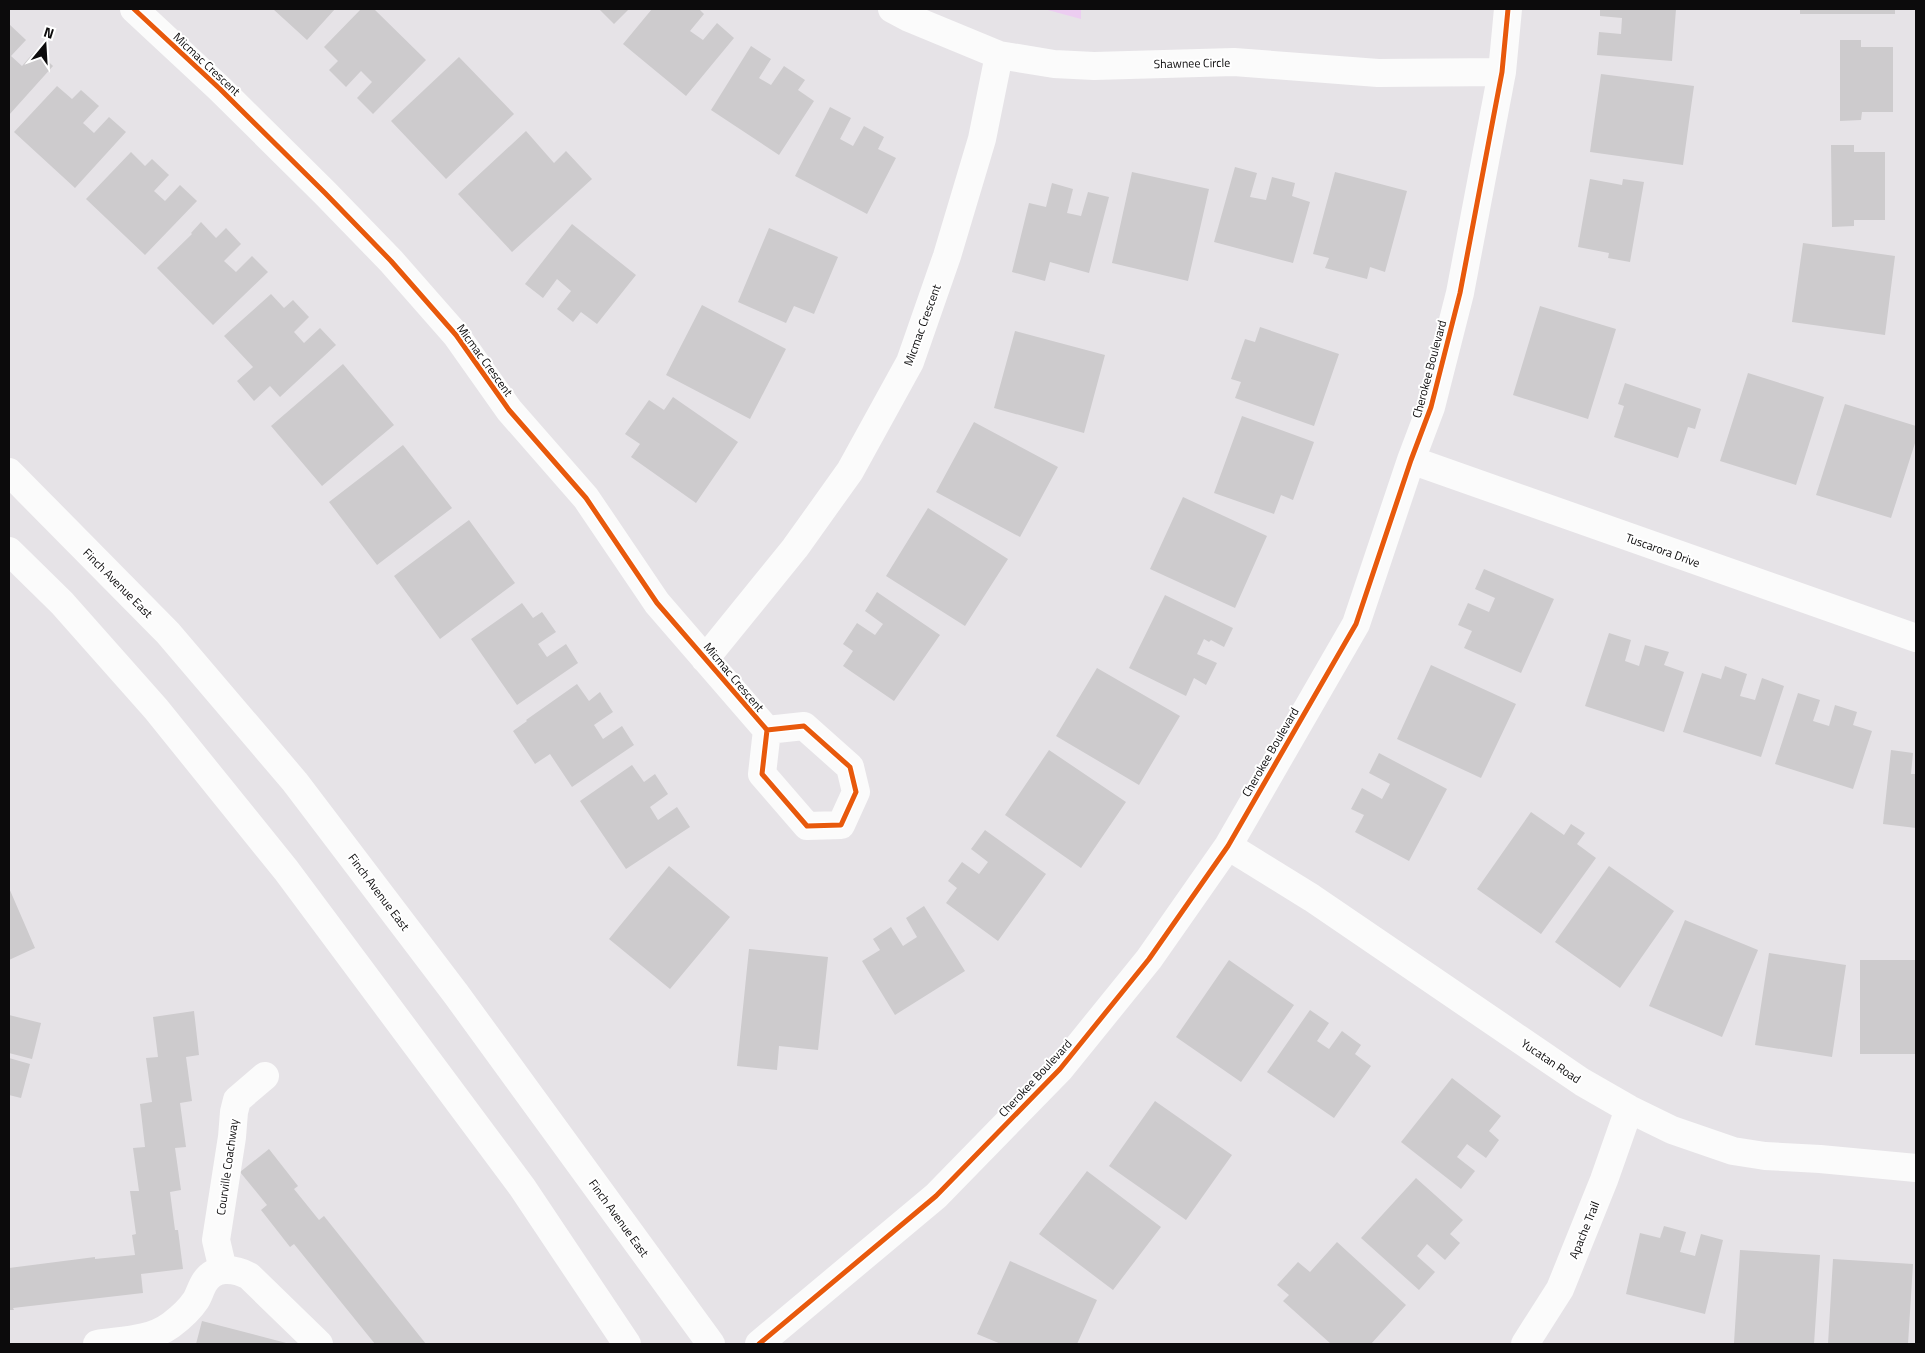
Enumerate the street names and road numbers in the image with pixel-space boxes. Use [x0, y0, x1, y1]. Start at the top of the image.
street label: Micmac Crescent [169, 28, 245, 101]
street label: Shawnee Circle [1154, 53, 1230, 73]
street label: Micmac Crescent [898, 281, 946, 369]
street label: Cherokee Boulevard [1407, 318, 1451, 420]
street label: Micmac Crescent [452, 320, 518, 401]
street label: Tuscarora Drive [1623, 528, 1703, 572]
street label: Finch Avenue East [79, 544, 158, 623]
street label: Micmac Crescent [699, 638, 769, 717]
street label: Cherokee Boulevard [1237, 704, 1303, 800]
street label: Finch Avenue East [344, 849, 415, 935]
street label: Yucatan Road [1517, 1034, 1585, 1088]
street label: Cherokee Boulevard [994, 1035, 1076, 1121]
street label: Courville Coachway [211, 1117, 243, 1216]
street label: Finch Avenue East [584, 1175, 654, 1262]
street label: Apache Trail [1564, 1198, 1604, 1262]

